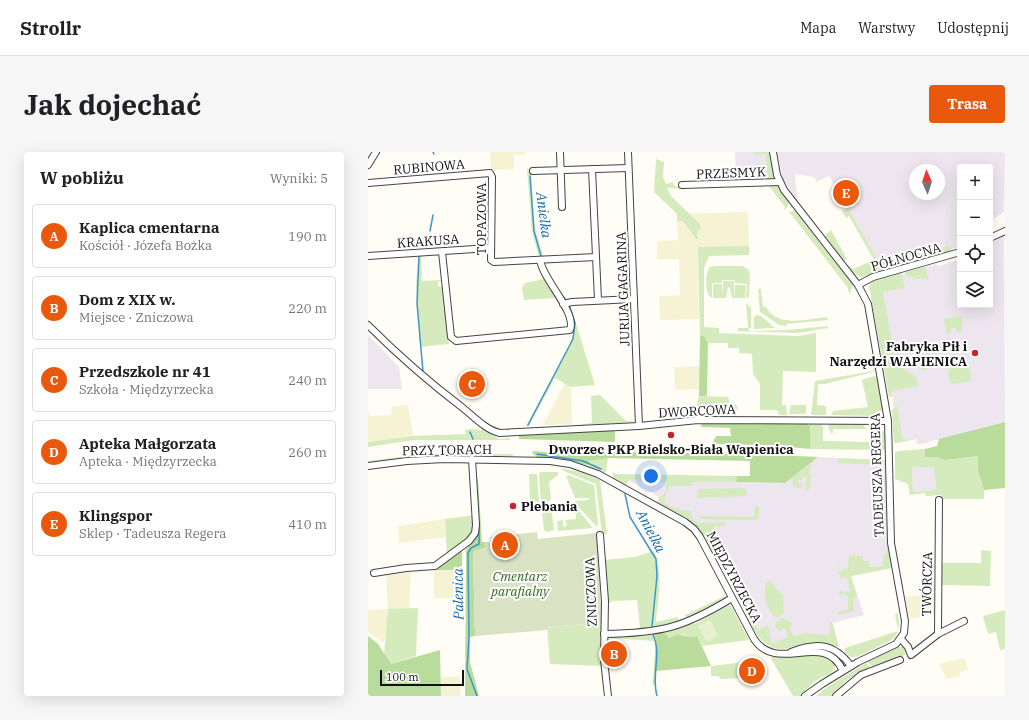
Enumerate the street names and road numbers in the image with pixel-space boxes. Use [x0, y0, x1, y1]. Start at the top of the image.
street label: RUBINOWA [393, 155, 465, 179]
street label: PRZESMYK [696, 163, 766, 183]
street label: TOPAZOWA [473, 183, 490, 255]
street label: KRAKUSA [396, 230, 460, 252]
street label: JURIJA GAGARINA [613, 231, 633, 346]
street label: PÓŁNOCNA [869, 239, 943, 275]
street label: DWORCOWA [658, 400, 736, 422]
street label: TADEUSZA REGERA [866, 413, 888, 537]
street label: PRZY TORACH [402, 441, 492, 459]
street label: MIĘDZYRZECKA [703, 528, 765, 626]
street label: TWÓRCZA [918, 552, 936, 616]
street label: ZNICZOWA [581, 557, 601, 627]

